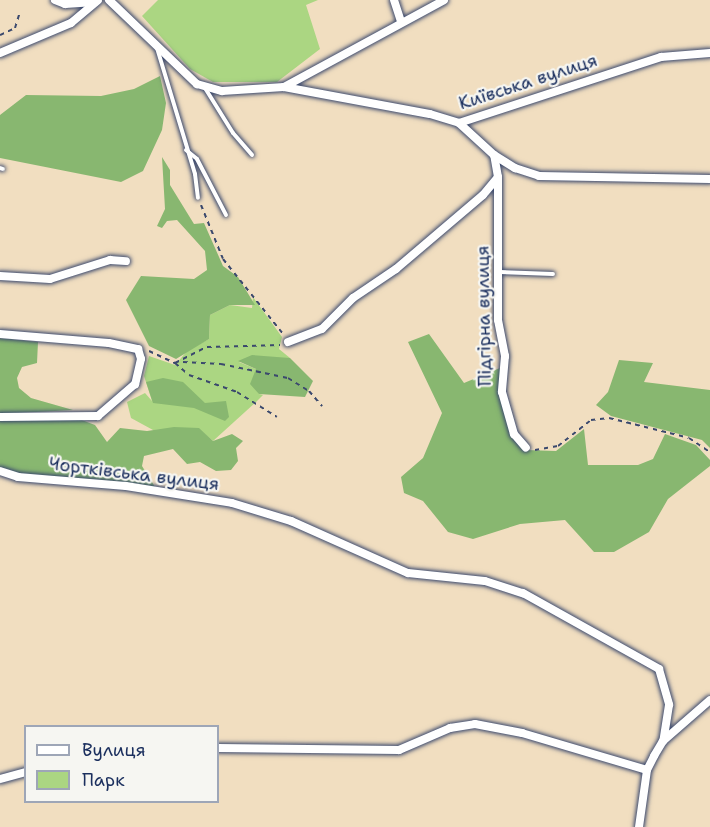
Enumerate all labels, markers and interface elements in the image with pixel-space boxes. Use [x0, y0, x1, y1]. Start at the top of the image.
street label: Київська вулиця [456, 49, 600, 115]
street label: Підгірна вулиця [472, 245, 496, 387]
street label: Чортківська вулиця [48, 453, 220, 495]
legend [24, 725, 219, 803]
text: Вулиця [82, 738, 146, 762]
text: Парк [82, 768, 125, 792]

